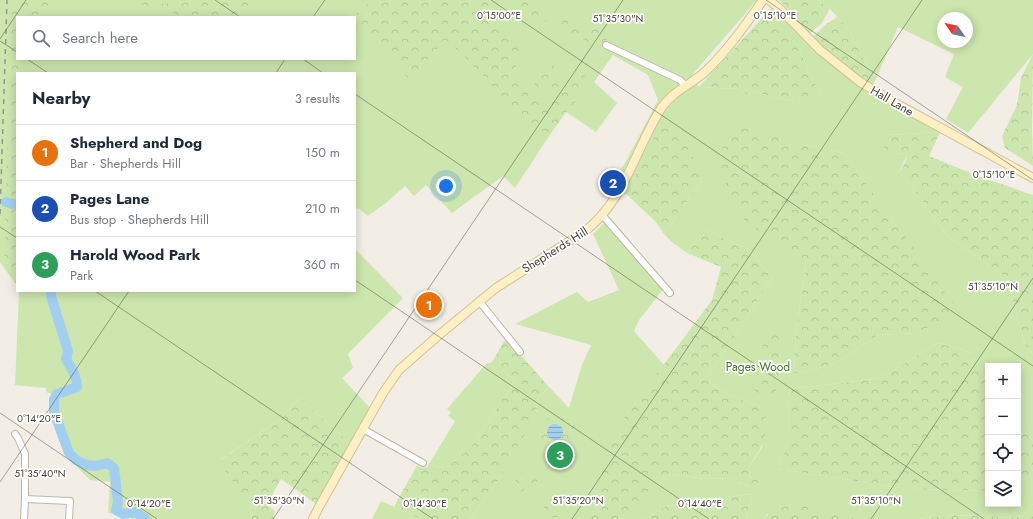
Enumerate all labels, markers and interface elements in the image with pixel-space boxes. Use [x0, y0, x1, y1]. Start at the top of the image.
text: 0°15'00"E [477, 8, 521, 23]
text: 0°15'10"E [754, 8, 796, 23]
text: 51°35'30"N [593, 11, 643, 26]
north arrow [937, 12, 973, 48]
search box [16, 16, 356, 60]
icon: search [30, 27, 52, 49]
text: Search here [62, 27, 138, 49]
street label: Hall Lane [867, 81, 917, 121]
text: Nearby [32, 86, 90, 110]
text: 3 results [295, 89, 340, 108]
text: Shepherd and Dog [70, 132, 202, 154]
text: 1 [42, 143, 48, 162]
text: 150 m [305, 143, 340, 162]
text: Bar · Shepherds Hill [70, 154, 181, 173]
text: 0°15'10"E [973, 167, 1015, 182]
pin: 2 [600, 168, 626, 198]
your location [436, 176, 456, 196]
text: Pages Lane [70, 188, 149, 210]
text: 2 [41, 199, 49, 218]
text: 210 m [305, 199, 340, 218]
text: Bus stop · Shepherds Hill [70, 210, 209, 229]
street label: Shepherds Hill [518, 222, 592, 278]
text: Harold Wood Park [70, 244, 201, 266]
text: 3 [41, 255, 49, 274]
text: 360 m [304, 255, 340, 274]
text: Park [70, 266, 93, 285]
text: 51°35'10"N [968, 279, 1018, 294]
pin: 1 [416, 290, 442, 320]
park label: Pages Wood [726, 358, 790, 376]
map controls [985, 363, 1021, 507]
button: + [985, 363, 1021, 399]
button: − [985, 399, 1021, 435]
text: 0°14'20"E [17, 411, 61, 426]
button: locate [985, 435, 1021, 471]
pin: 3 [547, 440, 573, 470]
text: 51°35'40"N [14, 466, 66, 481]
button: layers [985, 471, 1021, 507]
text: 51°35'30"N [254, 493, 304, 508]
text: 51°35'20"N [553, 493, 603, 508]
text: 51°35'10"N [851, 493, 901, 508]
text: 0°14'20"E [127, 496, 171, 511]
text: 0°14'30"E [403, 496, 447, 511]
text: 0°14'40"E [678, 496, 722, 511]

